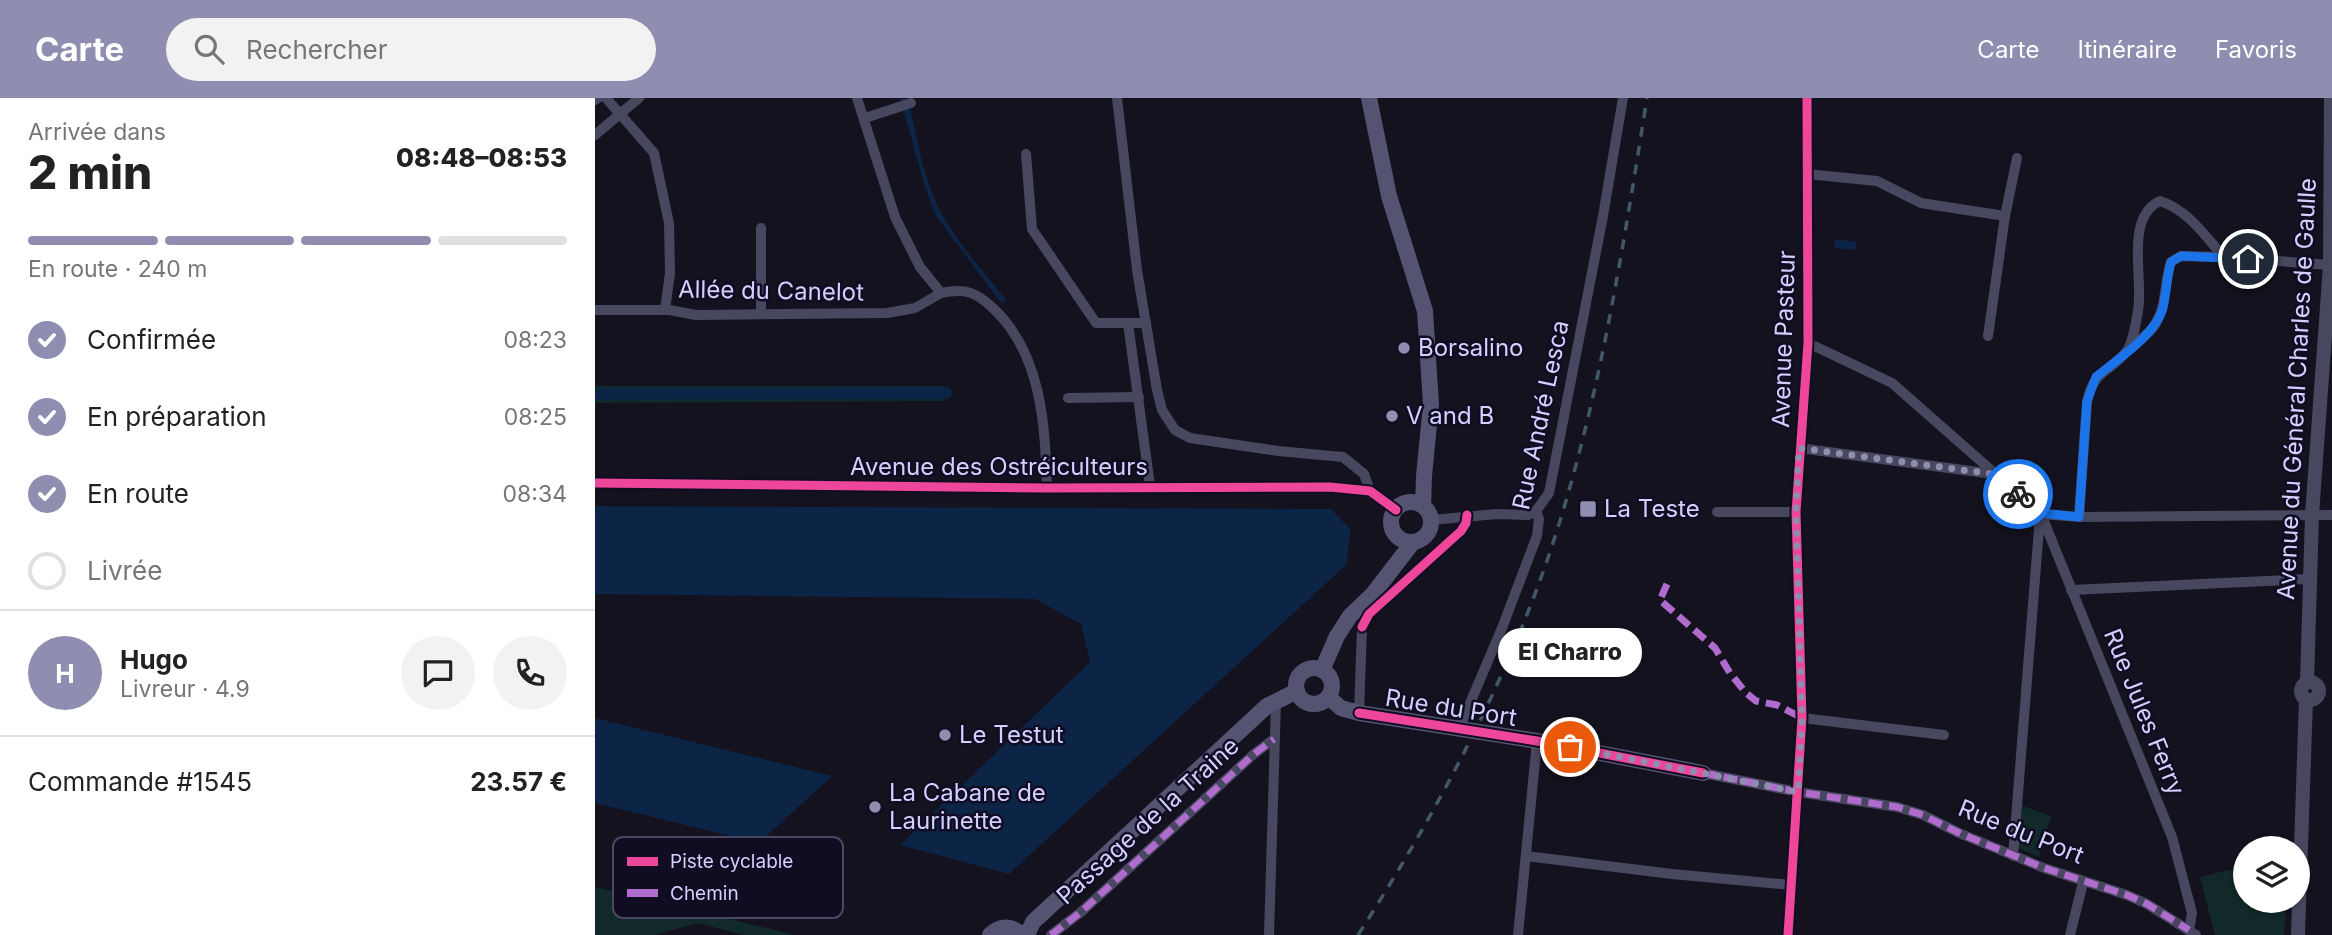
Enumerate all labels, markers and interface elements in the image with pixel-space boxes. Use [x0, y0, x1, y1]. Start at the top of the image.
search box [166, 18, 656, 81]
text: Carte [35, 29, 124, 69]
icon: search [190, 30, 228, 68]
text: Rechercher [246, 34, 388, 65]
text: Carte [1977, 35, 2039, 64]
text: Itinéraire [2077, 35, 2177, 64]
text: Favoris [2215, 35, 2297, 64]
text: Arrivée dans [28, 118, 166, 146]
text: 08:48–08:53 [396, 142, 567, 173]
text: 2 min [28, 144, 152, 200]
street label: Avenue du Général Charles de Gaulle [2271, 177, 2322, 601]
pin [2218, 229, 2278, 289]
icon: home [2229, 240, 2267, 278]
street label: Avenue Pasteur [1766, 250, 1801, 428]
text: En route · 240 m [28, 255, 207, 283]
street label: Allée du Canelot [678, 274, 864, 307]
street label: Rue André Lesca [1506, 318, 1575, 512]
icon: check [28, 321, 66, 359]
text: Confirmée [87, 324, 216, 355]
text: 08:23 [503, 326, 567, 354]
place label: Borsalino [1418, 333, 1523, 362]
marker: Borsalino [1396, 340, 1412, 356]
icon: check [28, 398, 66, 436]
text: En préparation [87, 401, 267, 432]
place label: V and B [1406, 401, 1494, 430]
text: 08:25 [504, 403, 567, 431]
marker: V and B [1384, 408, 1400, 424]
street label: Avenue des Ostréiculteurs [850, 452, 1148, 481]
courier [1983, 459, 2053, 529]
icon: check [28, 475, 66, 513]
icon: bike [1999, 475, 2037, 513]
text: En route [87, 478, 189, 509]
text: 08:34 [503, 480, 567, 508]
place label: La Teste [1604, 494, 1700, 523]
marker: La Teste [1578, 499, 1598, 519]
text: Livrée [87, 555, 162, 586]
street label: Rue Jules Ferry [2098, 624, 2191, 799]
callout: El Charro [1498, 628, 1642, 677]
button: chat [401, 636, 475, 710]
button: phone [493, 636, 567, 710]
text: El Charro [1518, 638, 1622, 666]
text: Hugo [120, 644, 188, 675]
text: H [55, 658, 75, 689]
text: Livreur · 4.9 [120, 675, 250, 703]
street label: Rue du Port [1383, 683, 1519, 732]
pin [1540, 717, 1600, 777]
place label: Le Testut [959, 720, 1064, 749]
marker: Le Testut [937, 727, 953, 743]
icon: bag [1551, 728, 1589, 766]
street label: Passage de la Traine [1051, 731, 1245, 910]
text: Commande #1545 [28, 766, 252, 797]
text: 23.57 € [470, 766, 567, 797]
place label: La Cabane de Laurinette [889, 778, 1046, 835]
street label: Rue du Port [1954, 793, 2088, 870]
marker: La Cabane de Laurinette [867, 799, 883, 815]
map controls [2233, 836, 2310, 913]
button: layers [2233, 836, 2310, 913]
legend [613, 837, 843, 918]
text: Piste cyclable [670, 850, 793, 873]
text: Chemin [670, 882, 739, 905]

